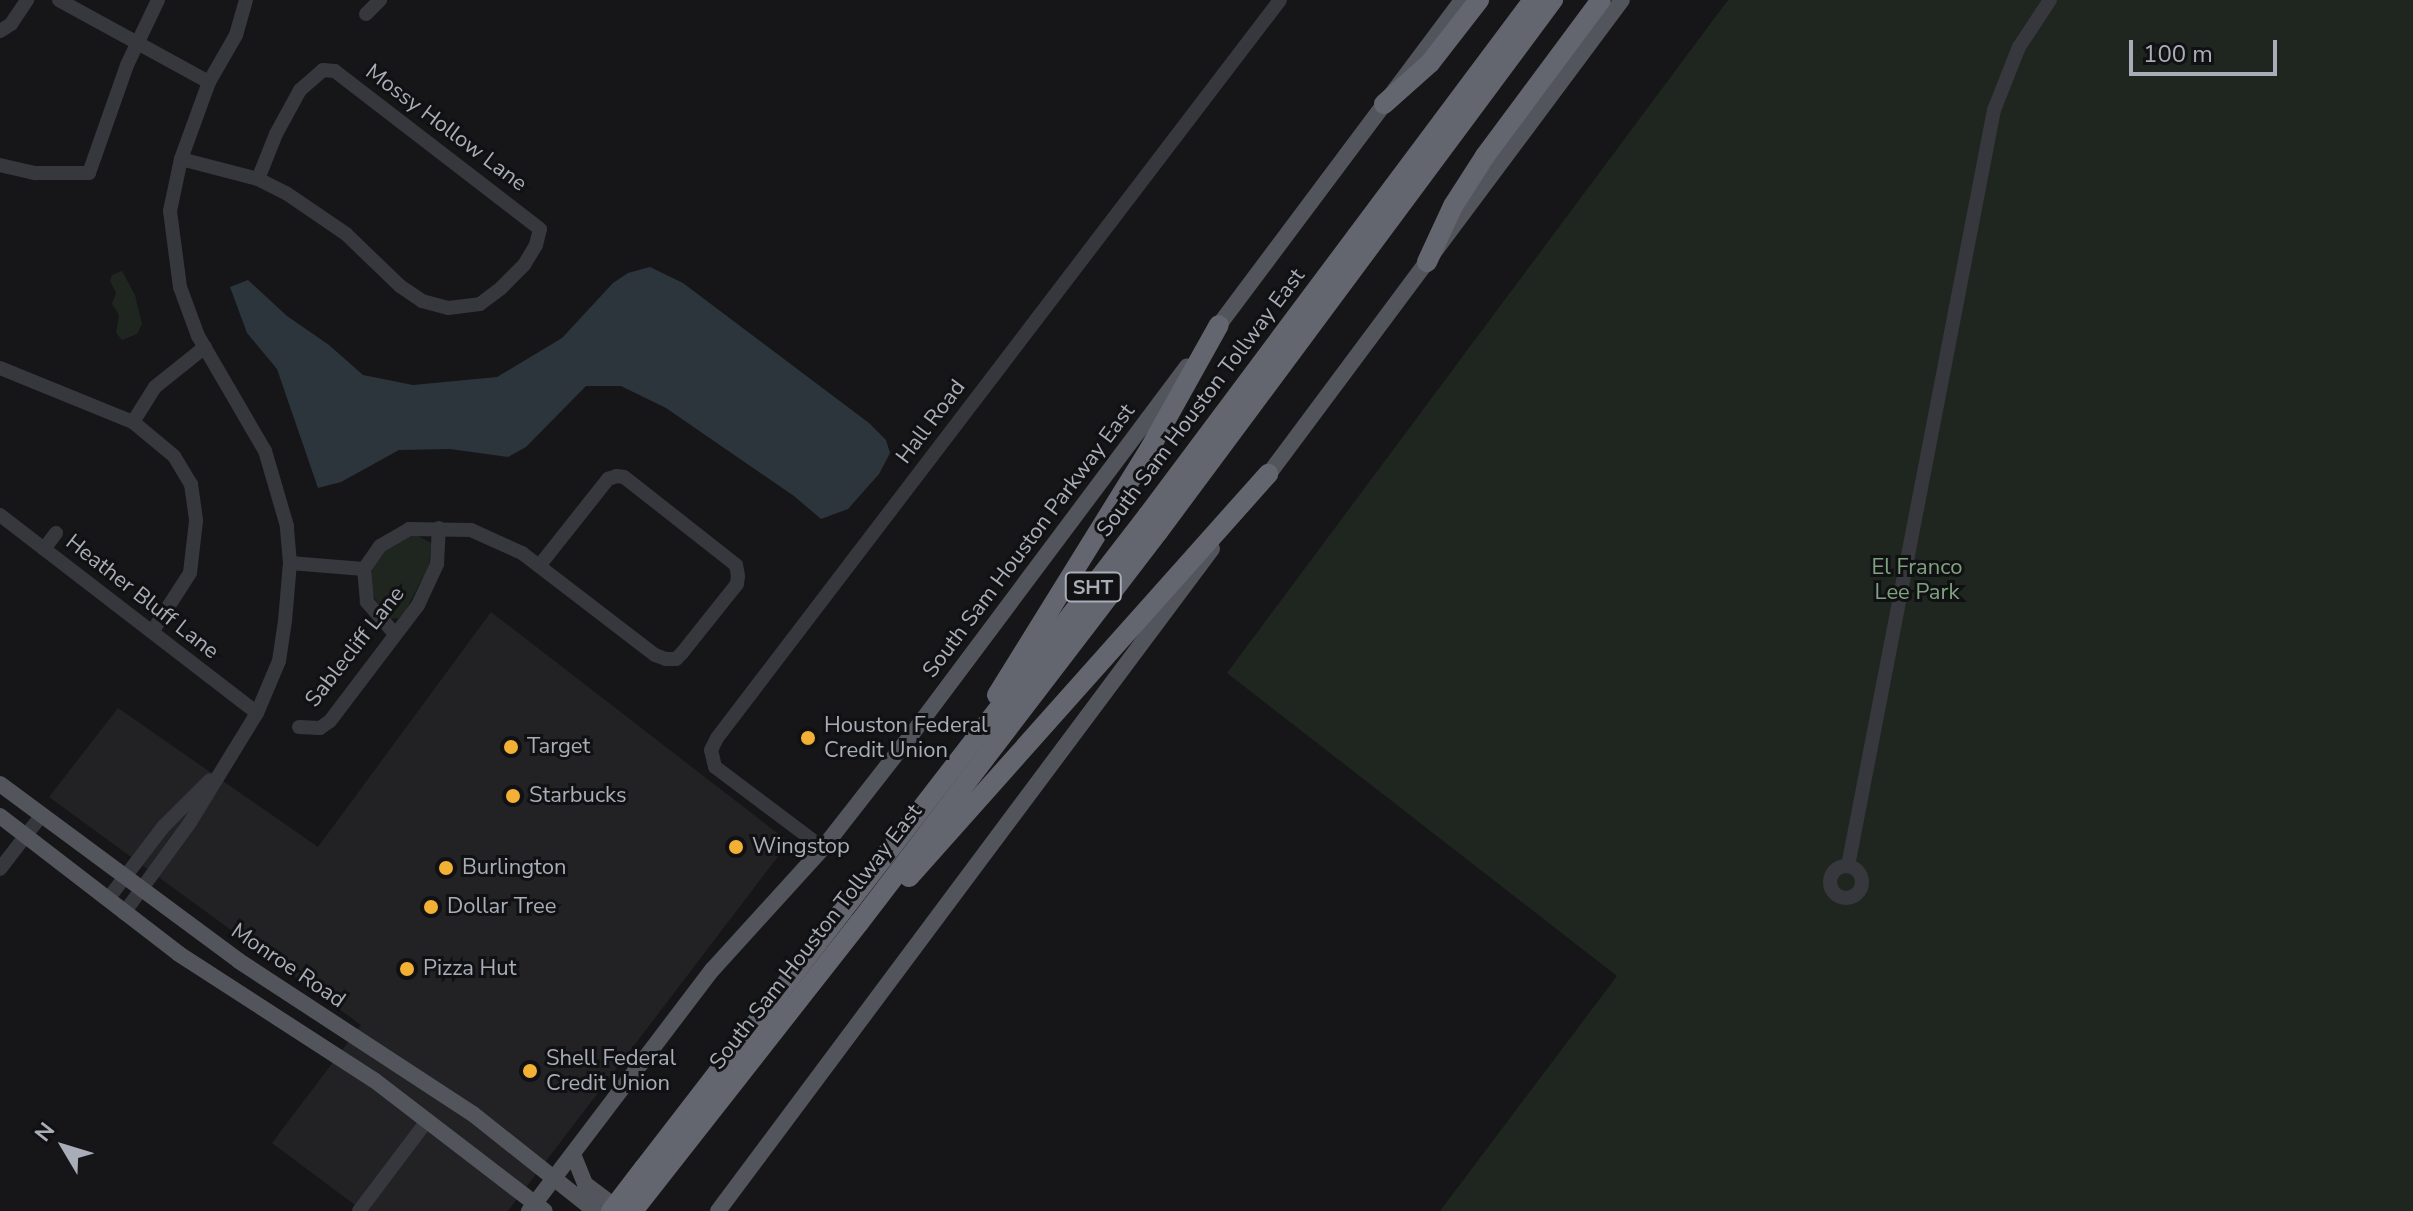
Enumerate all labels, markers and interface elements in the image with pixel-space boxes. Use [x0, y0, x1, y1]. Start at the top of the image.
scale bar [2133, 24, 2281, 74]
text: 100 m [2143, 38, 2213, 70]
street label: Mossy Hollow Lane [360, 59, 532, 197]
street label: South Sam Houston Tollway East [1091, 264, 1311, 542]
street label: Hall Road [891, 375, 971, 469]
street label: South Sam Houston Parkway East [917, 399, 1141, 683]
street label: Heather Bluff Lane [60, 529, 224, 665]
park label: El Franco Lee Park [1872, 554, 1962, 606]
road number: SHT [1063, 571, 1123, 603]
street label: Sablecliff Lane [300, 581, 410, 713]
place label: Houston Federal Credit Union [824, 712, 988, 764]
marker: Houston Federal Credit Union [799, 729, 817, 747]
place label: Target [527, 734, 590, 760]
marker: Target [502, 738, 520, 756]
place label: Starbucks [529, 783, 626, 809]
marker: Starbucks [504, 787, 522, 805]
street label: South Sam Houston Tollway East [704, 799, 928, 1075]
place label: Wingstop [752, 834, 850, 860]
marker: Wingstop [727, 838, 745, 856]
place label: Burlington [462, 855, 566, 881]
marker: Burlington [437, 859, 455, 877]
place label: Dollar Tree [447, 894, 556, 920]
marker: Dollar Tree [422, 898, 440, 916]
street label: Monroe Road [226, 918, 350, 1014]
place label: Pizza Hut [423, 956, 516, 982]
marker: Pizza Hut [398, 960, 416, 978]
place label: Shell Federal Credit Union [546, 1045, 676, 1096]
marker: Shell Federal Credit Union [521, 1062, 539, 1080]
north arrow [24, 1107, 104, 1187]
text: N [28, 1117, 62, 1148]

